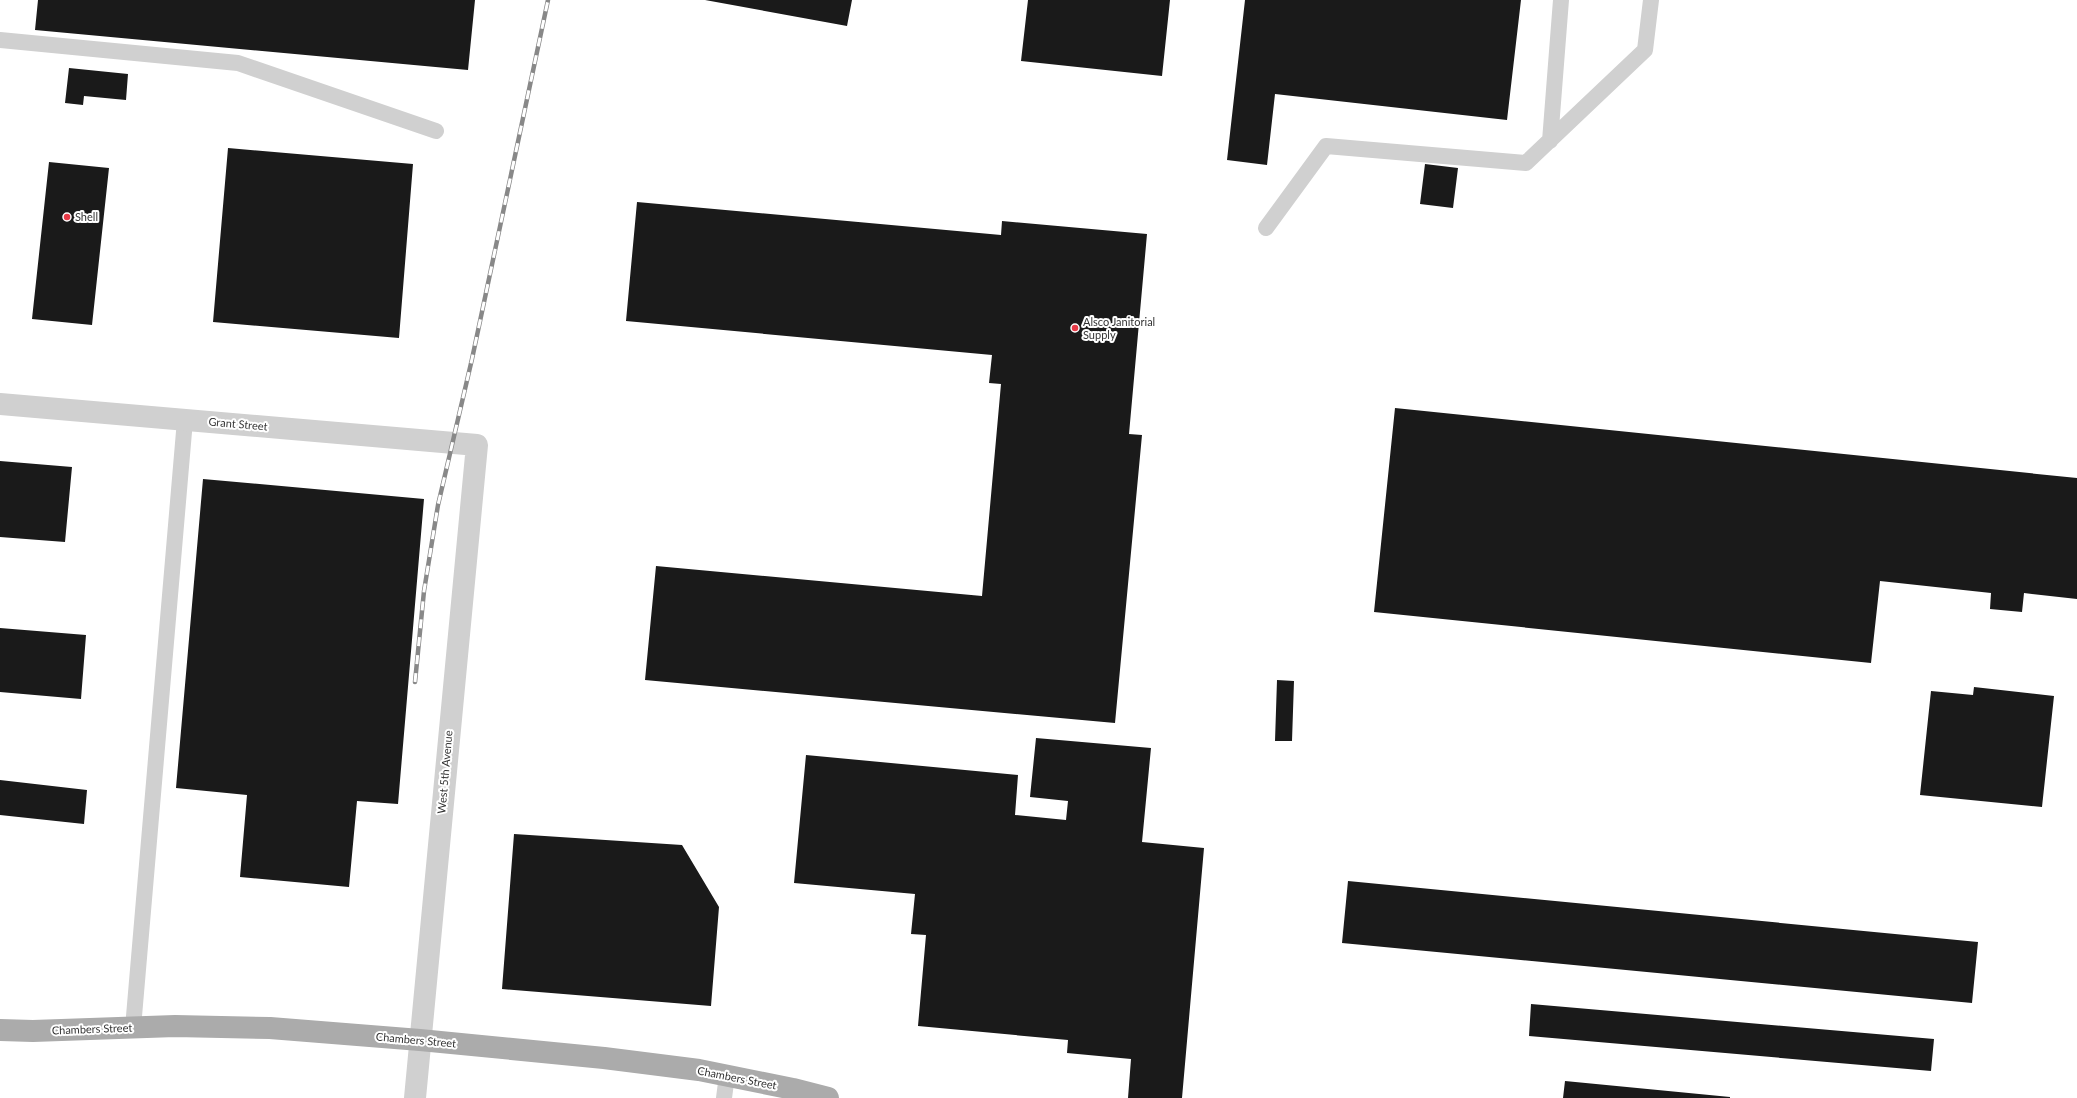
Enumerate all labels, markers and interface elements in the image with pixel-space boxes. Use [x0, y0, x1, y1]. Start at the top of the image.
place label: Shell [75, 210, 98, 223]
marker: Shell [62, 212, 72, 222]
place label: Alsco Janitorial Supply [1083, 315, 1155, 341]
marker: Alsco Janitorial Supply [1070, 323, 1080, 333]
street label: Grant Street [208, 414, 268, 433]
street label: West 5th Avenue [434, 730, 455, 814]
street label: Chambers Street [52, 1021, 132, 1036]
street label: Chambers Street [375, 1030, 457, 1049]
street label: Chambers Street [696, 1063, 778, 1092]

